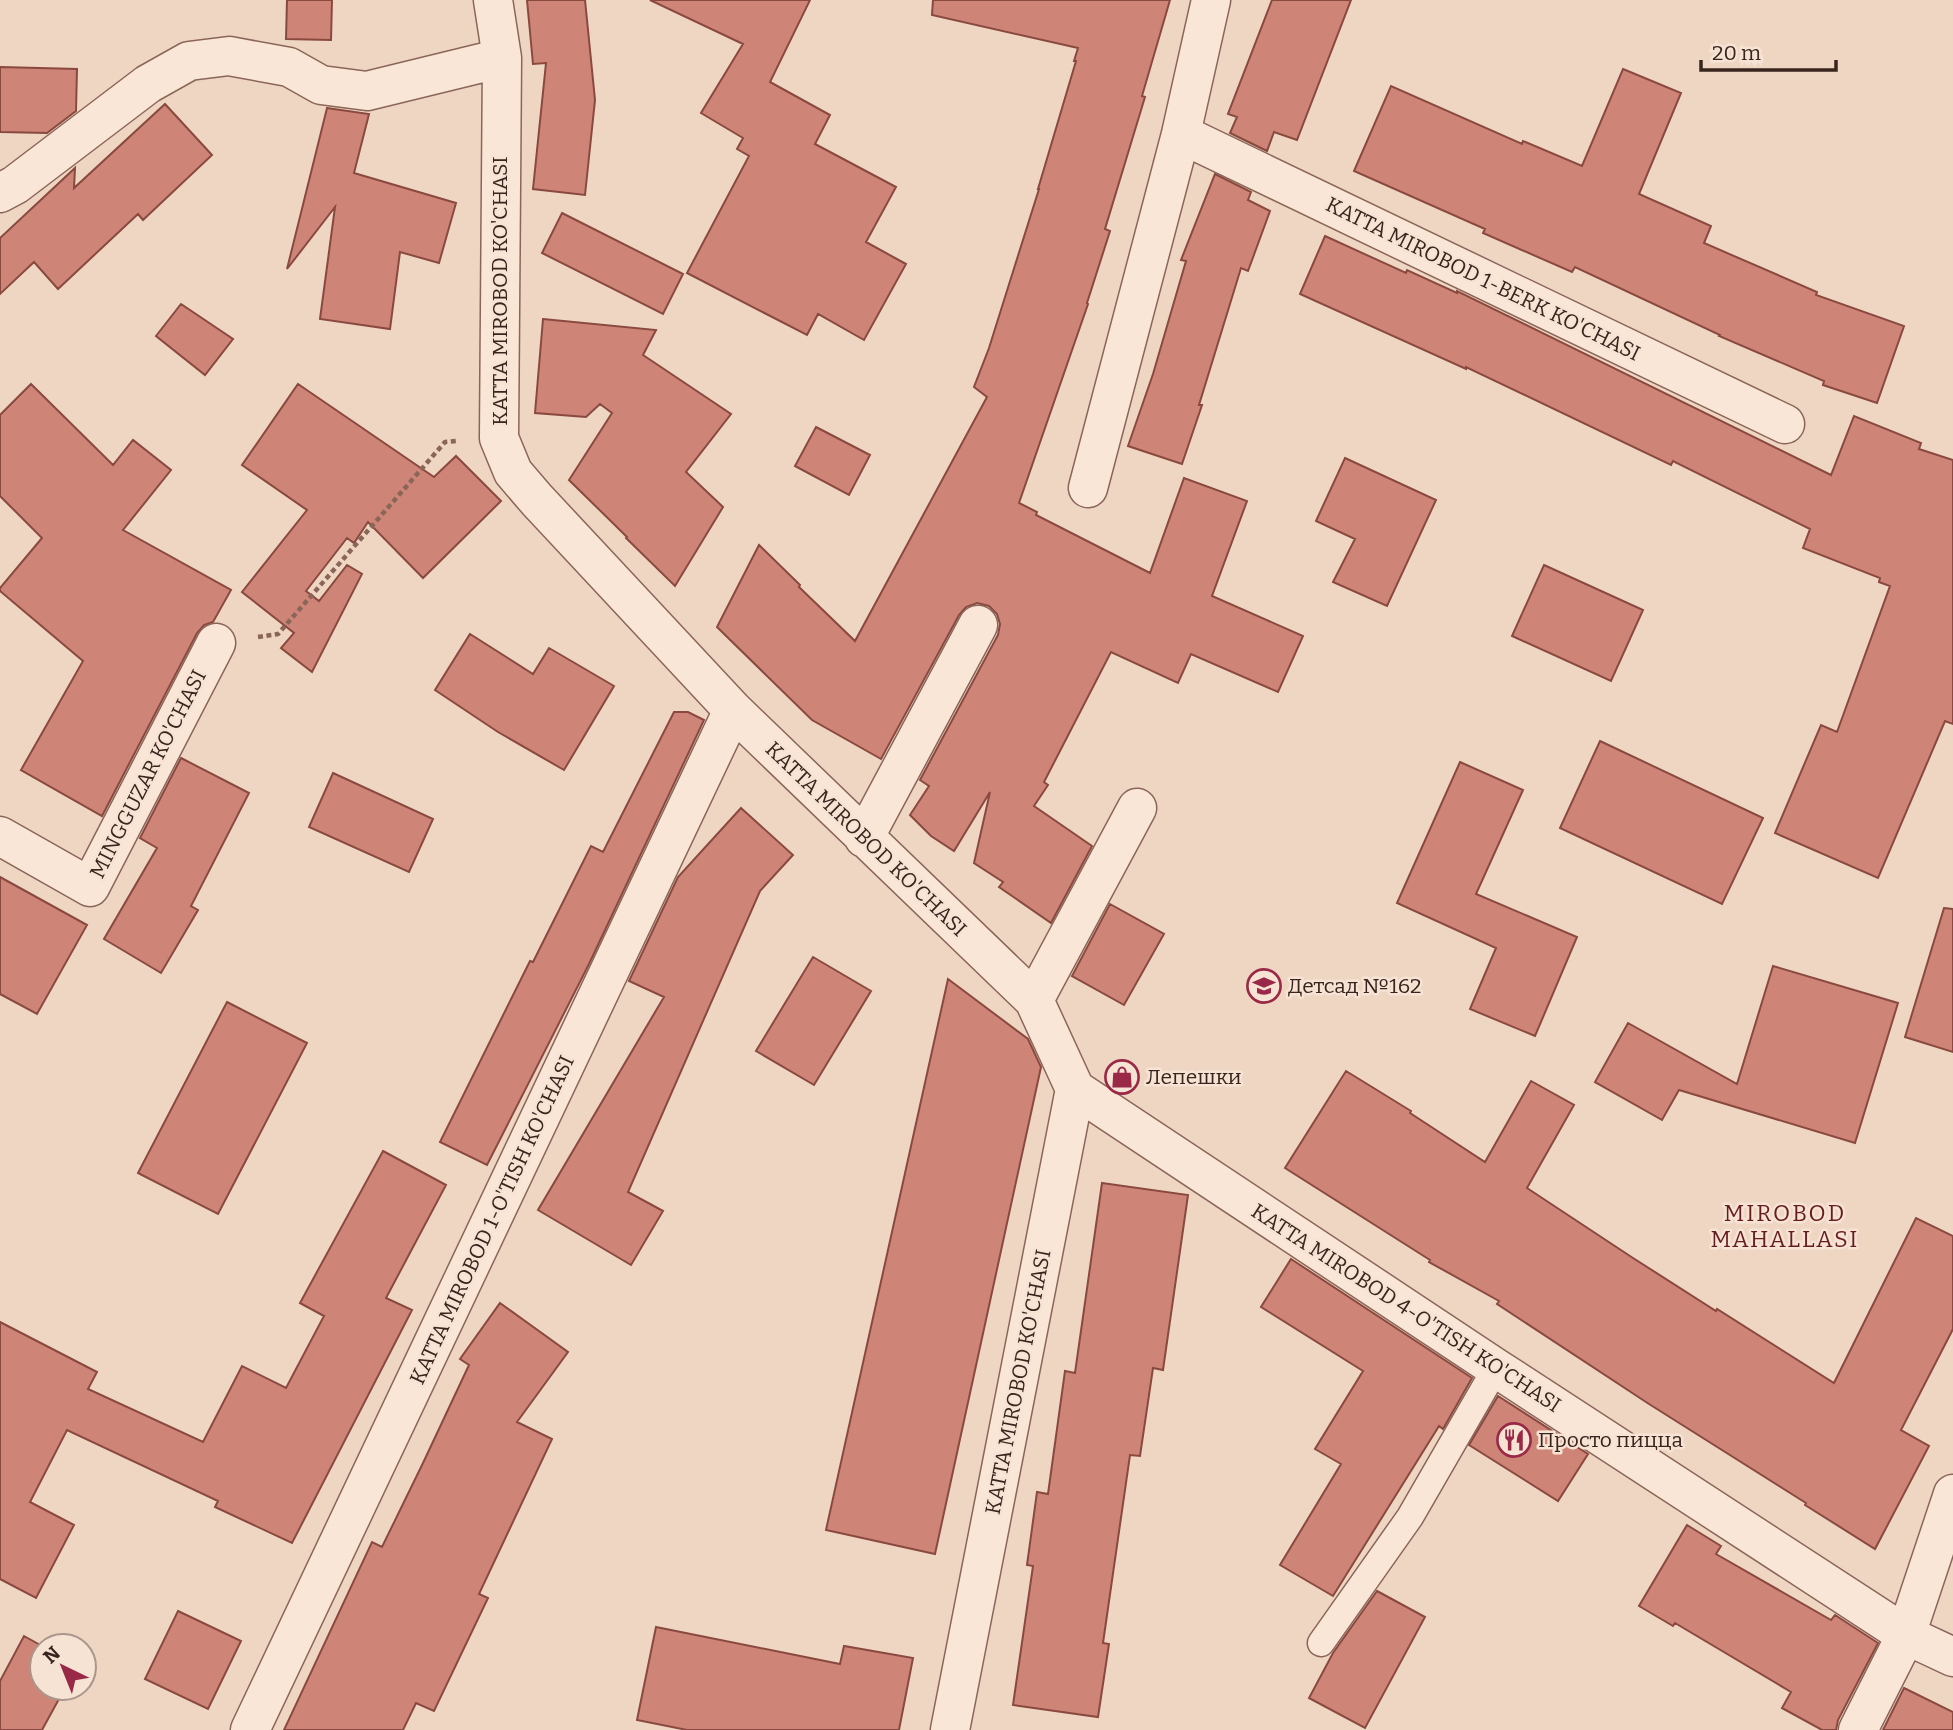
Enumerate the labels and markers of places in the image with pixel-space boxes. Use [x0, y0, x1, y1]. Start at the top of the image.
school or university icon: Детсад №162 [1245, 967, 1283, 1005]
place label: Детсад №162 [1288, 973, 1421, 999]
shop icon: Лепешки [1103, 1058, 1141, 1096]
place label: Лепешки [1146, 1064, 1242, 1090]
restaurant icon: Просто пицца [1495, 1421, 1533, 1459]
place label: Просто пицца [1538, 1427, 1683, 1453]

